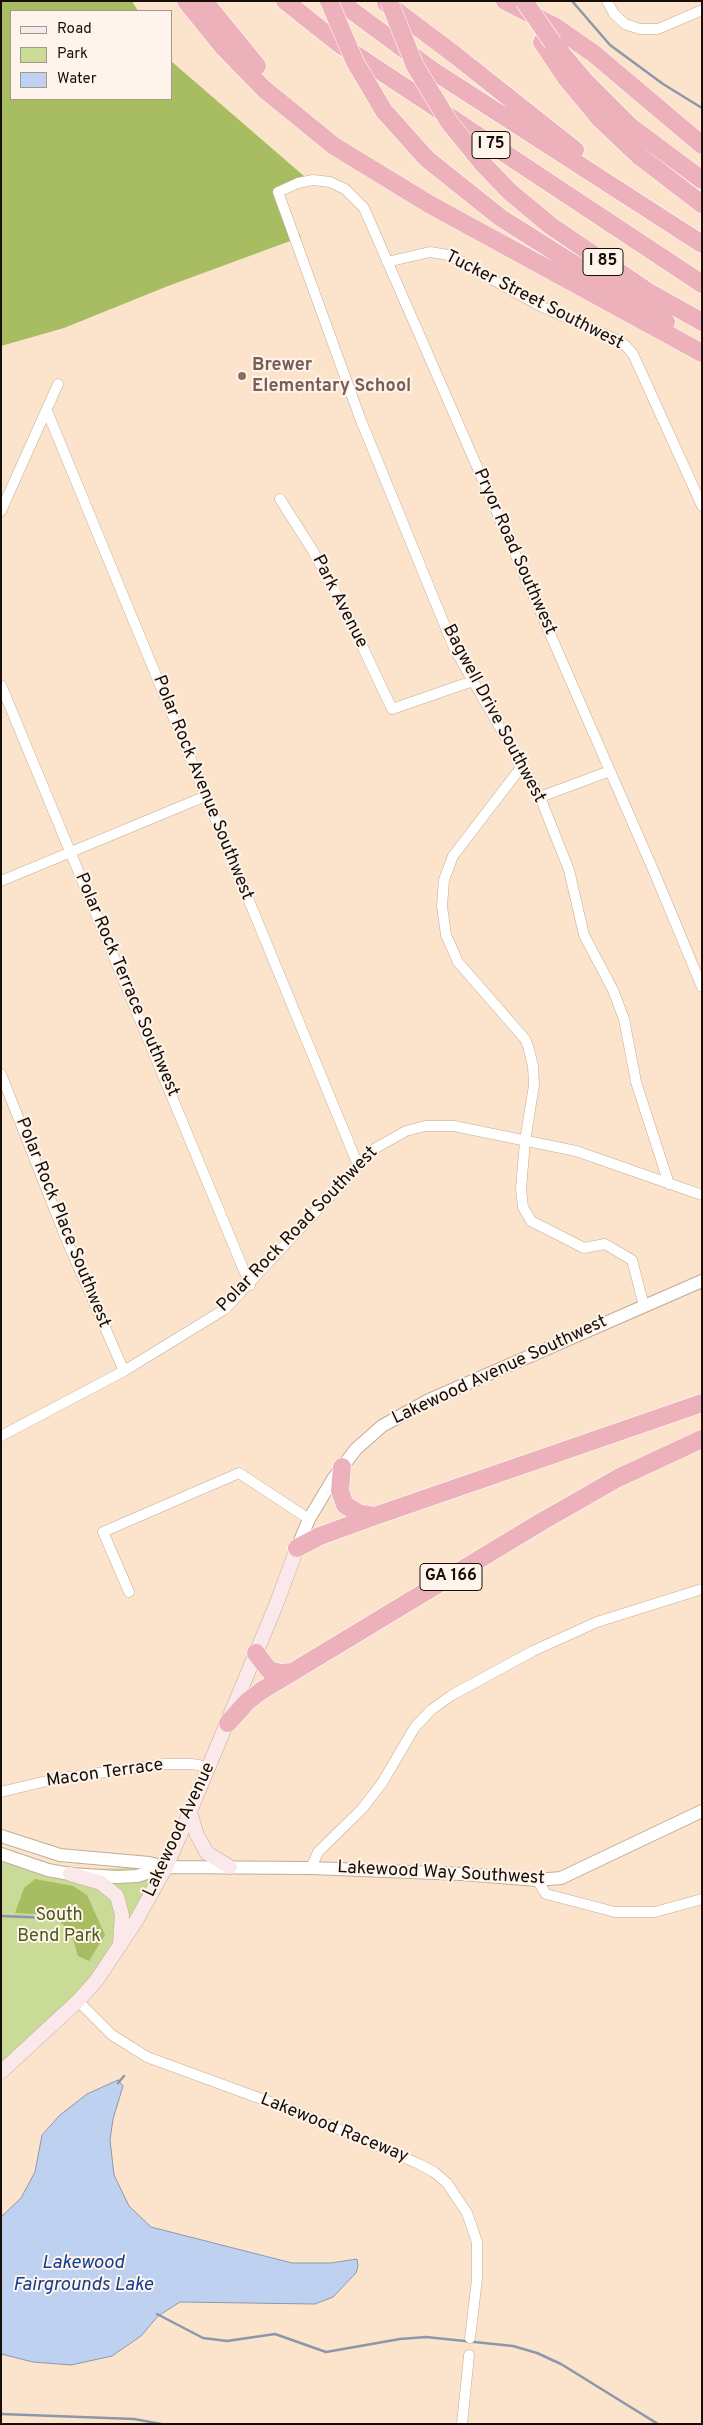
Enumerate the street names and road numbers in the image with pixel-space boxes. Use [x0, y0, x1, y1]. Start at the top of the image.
road number: I 75 [472, 132, 510, 158]
street label: Tucker Street Southwest [441, 247, 627, 355]
road number: I 85 [583, 248, 623, 276]
street label: Pryor Road Southwest [468, 466, 560, 638]
street label: Park Avenue [306, 552, 372, 652]
street label: Bagwell Drive Southwest [437, 621, 549, 807]
street label: Polar Rock Avenue Southwest [147, 672, 257, 904]
street label: Polar Rock Terrace Southwest [69, 870, 183, 1100]
street label: Polar Rock Place Southwest [10, 1115, 114, 1331]
street label: Polar Rock Road Southwest [213, 1143, 383, 1317]
street label: Lakewood Avenue Southwest [389, 1312, 611, 1430]
road number: GA 166 [420, 1564, 482, 1590]
street label: Macon Terrace [45, 1755, 165, 1793]
street label: Lakewood Avenue [139, 1759, 221, 1901]
street label: Lakewood Way Southwest [337, 1858, 545, 1890]
street label: Lakewood Raceway [257, 2089, 411, 2169]

